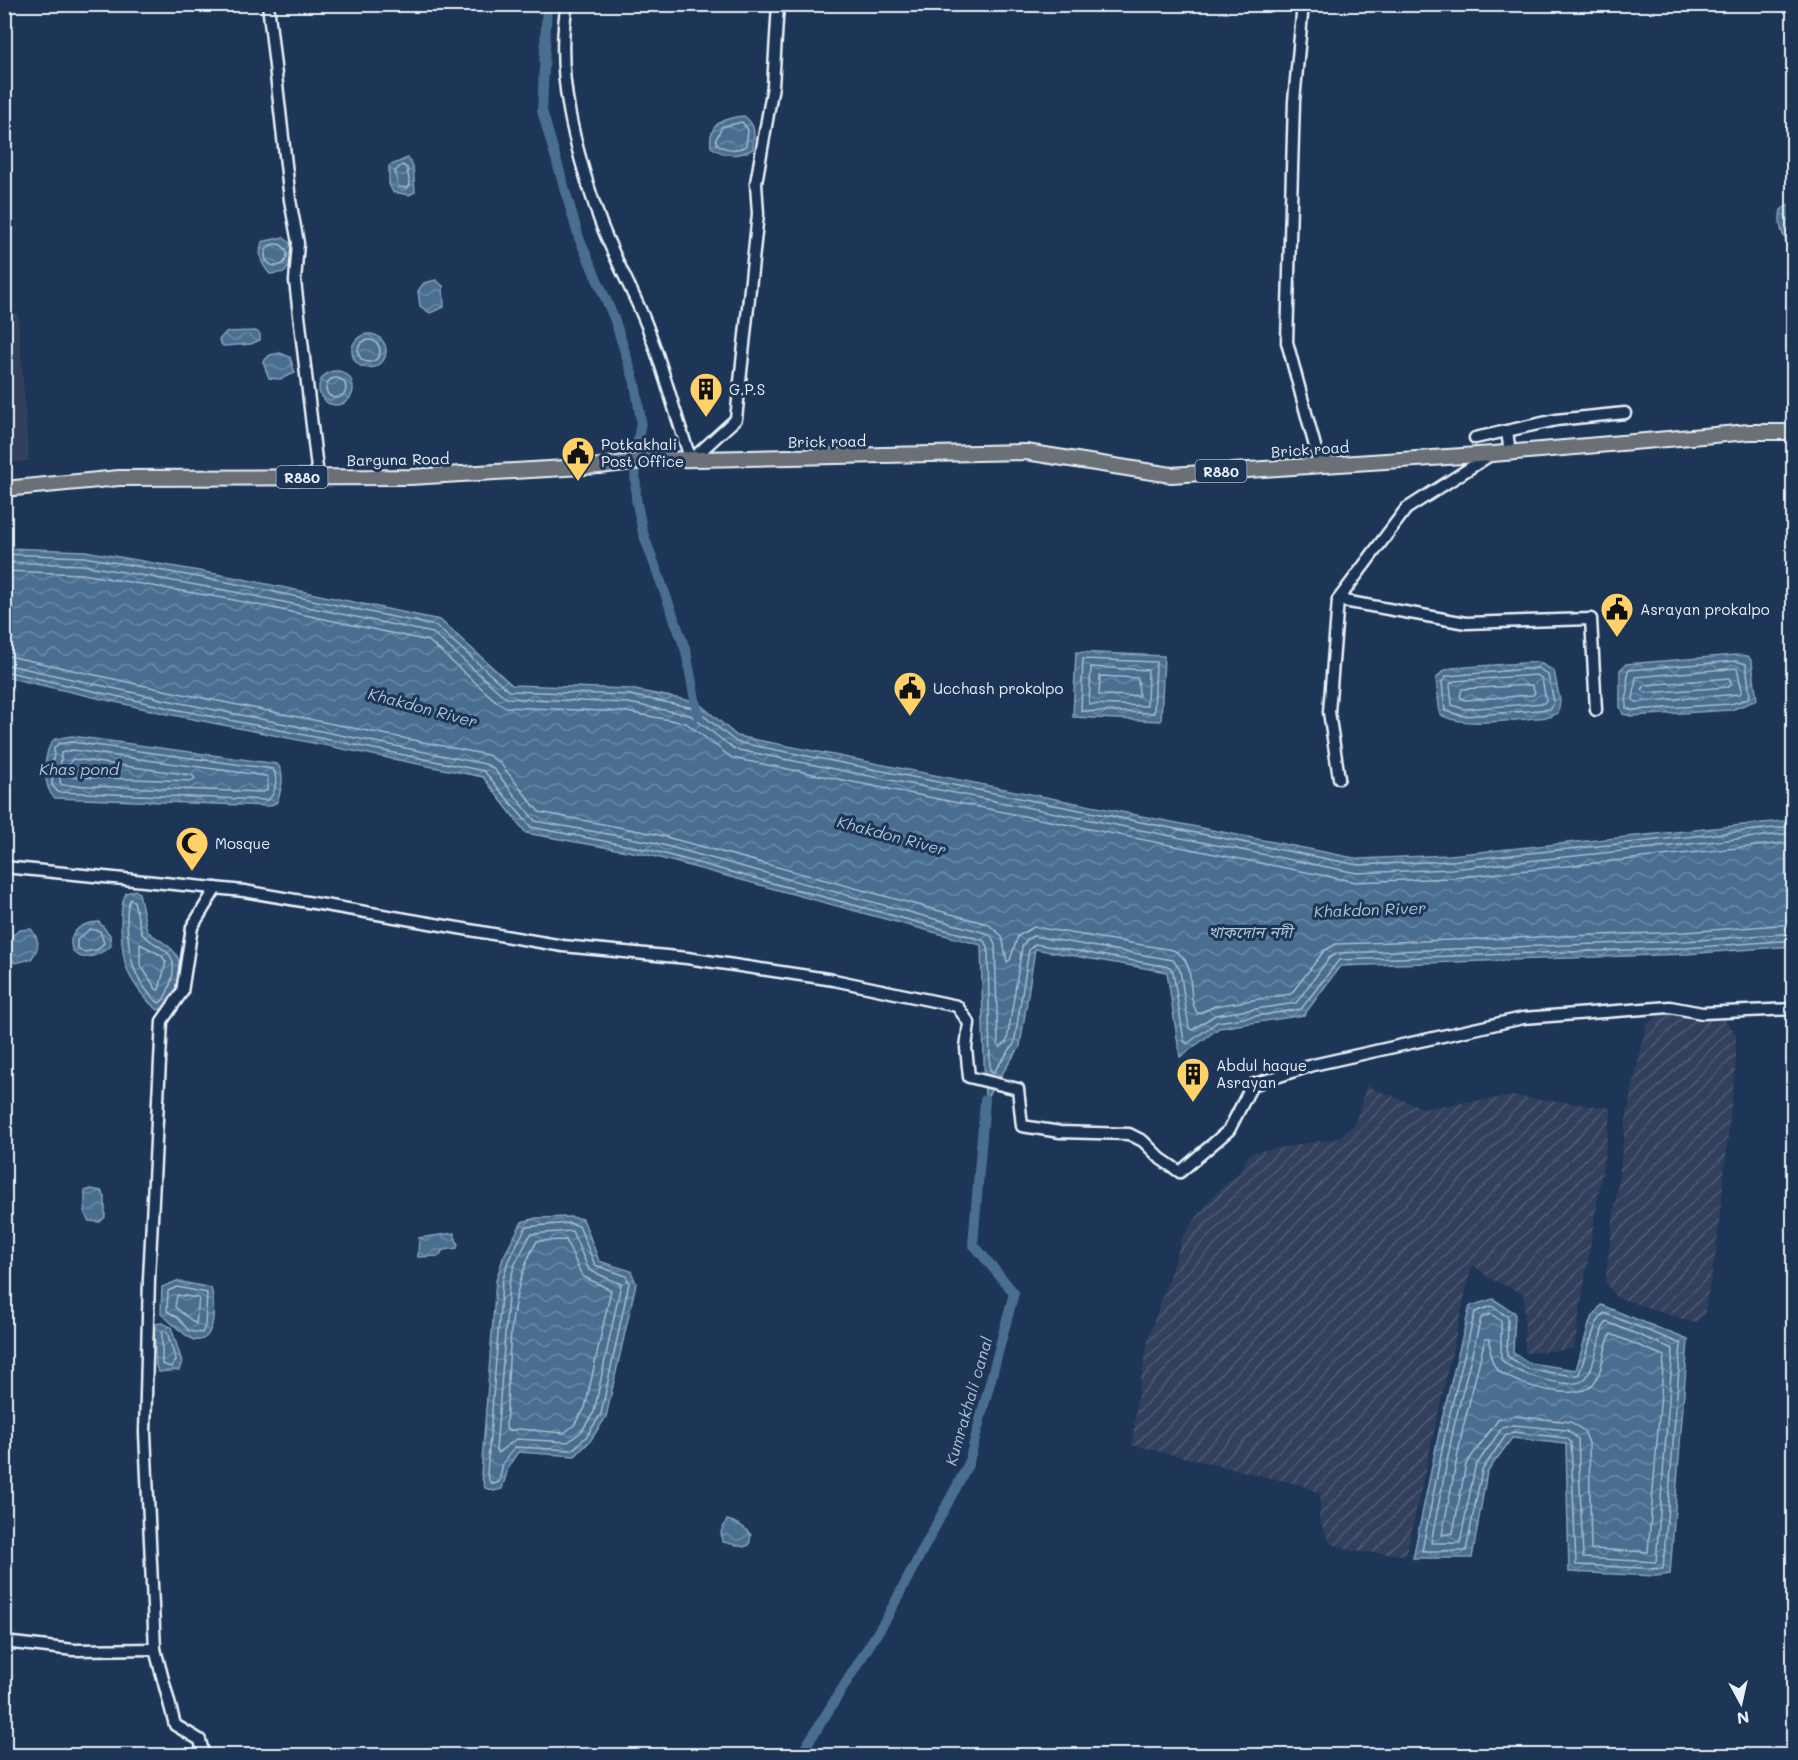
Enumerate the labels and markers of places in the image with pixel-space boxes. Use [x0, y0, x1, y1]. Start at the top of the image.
building icon: G.P.S [688, 371, 724, 418]
place label: G.P.S [729, 379, 765, 399]
place label: Potkakhali Post Office [601, 434, 684, 471]
public building icon: Potkakhali Post Office [560, 435, 596, 482]
public building icon: Asrayan prokalpo [1599, 591, 1635, 638]
place label: Asrayan prokalpo [1640, 599, 1770, 619]
public building icon: Ucchash prokolpo [892, 670, 928, 717]
place label: Ucchash prokolpo [933, 678, 1064, 698]
mosque icon: Mosque [174, 825, 210, 872]
place label: Mosque [215, 833, 270, 853]
place label: Abdul haque Asrayan [1216, 1055, 1307, 1092]
building icon: Abdul haque Asrayan [1175, 1056, 1211, 1103]

